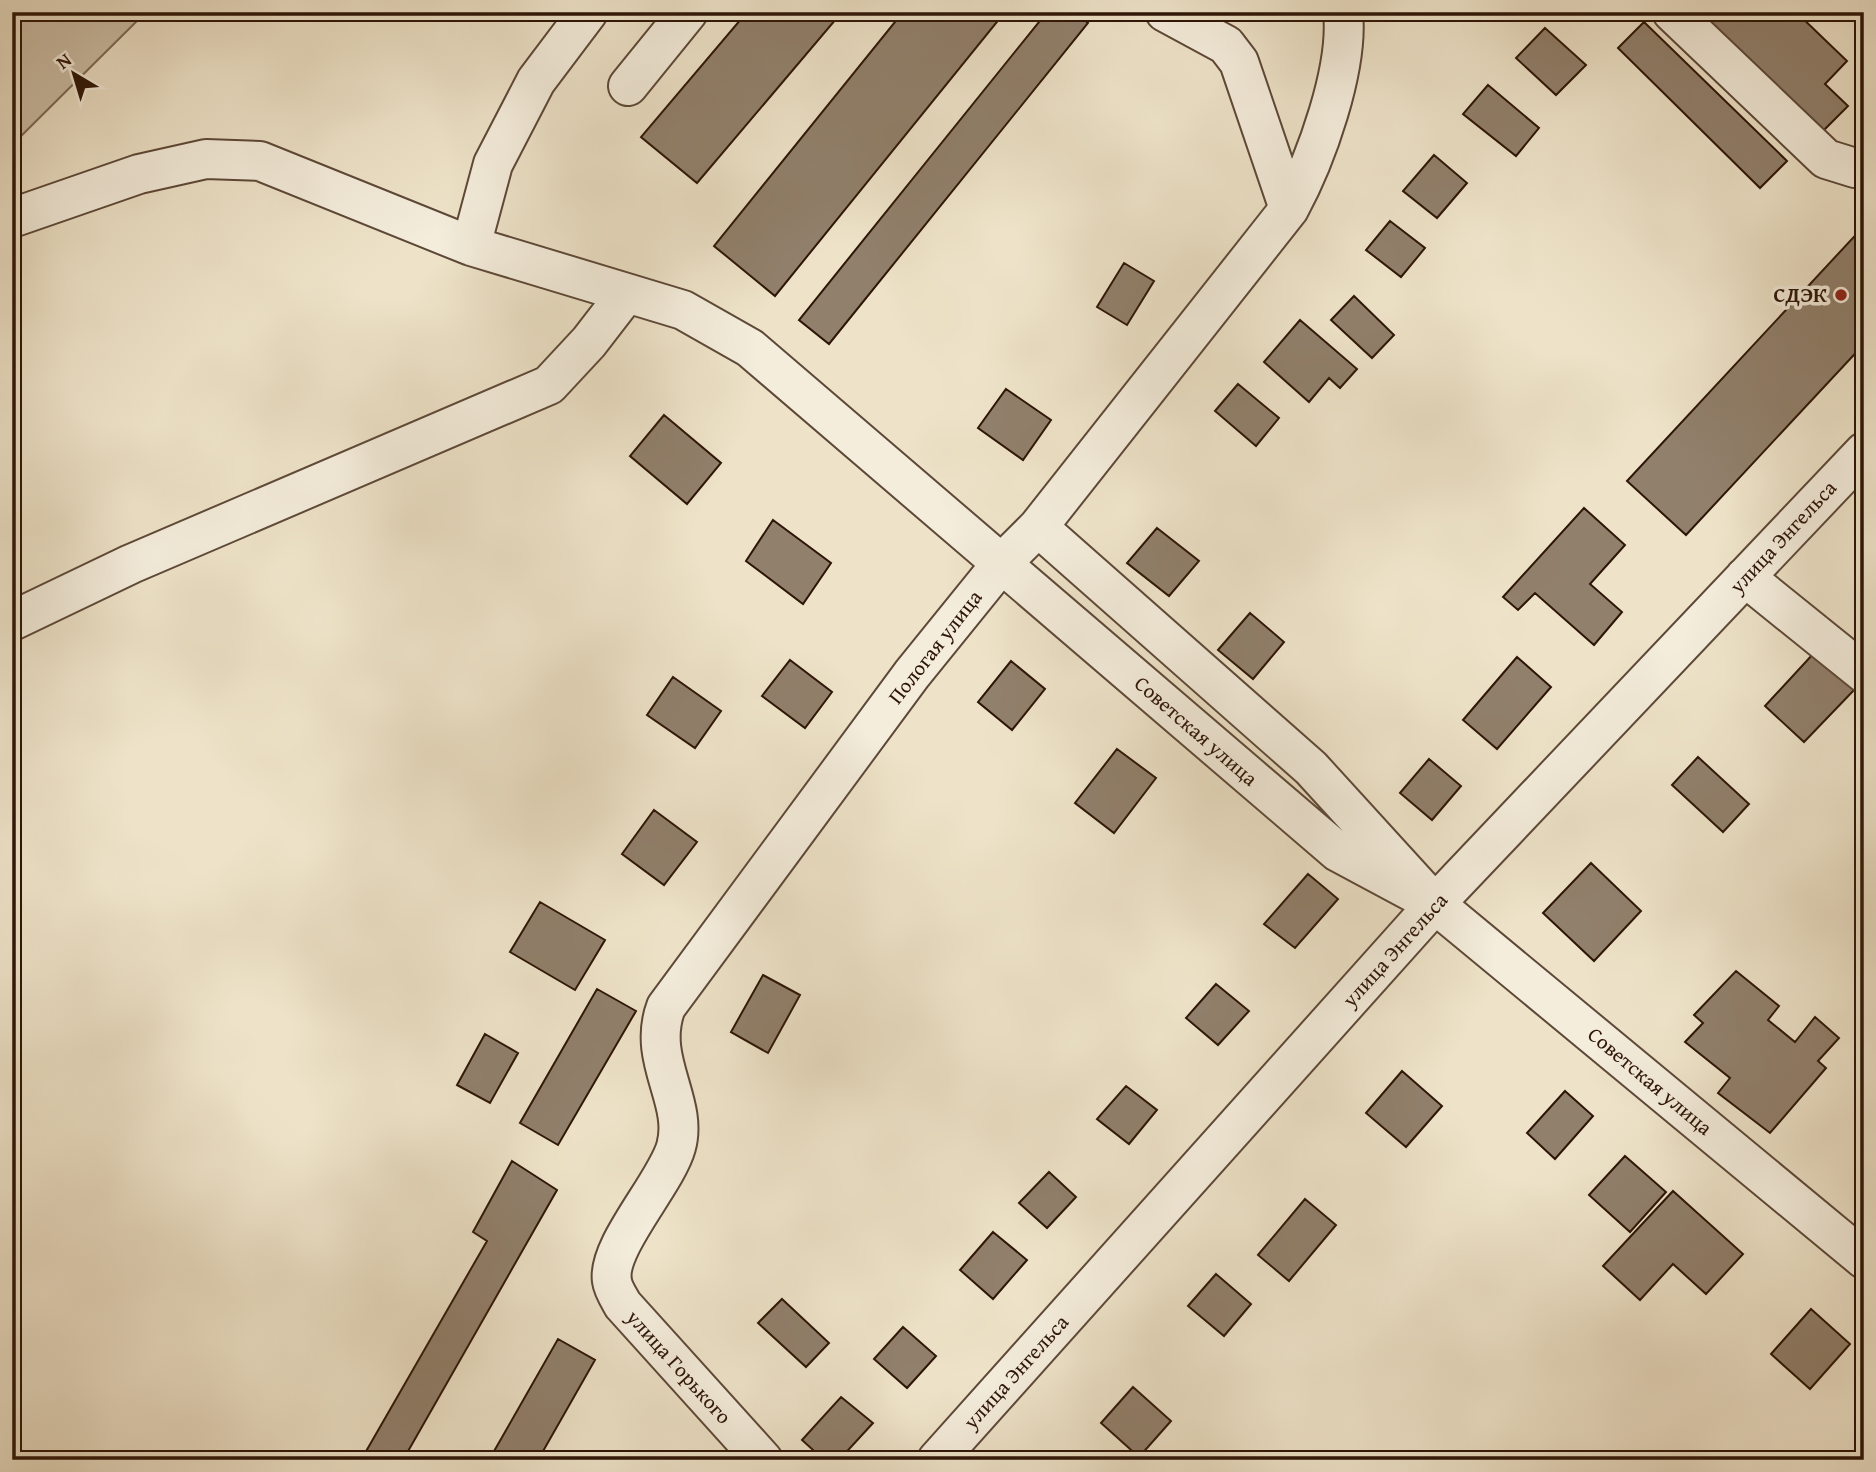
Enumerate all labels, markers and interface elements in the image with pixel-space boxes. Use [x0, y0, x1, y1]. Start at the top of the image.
north arrow [38, 38, 108, 108]
text: N [50, 45, 77, 76]
place label: СДЭК [1774, 279, 1827, 310]
marker: СДЭК [1833, 287, 1849, 303]
street label: улица Энгельса [1721, 473, 1843, 601]
street label: Пологая улица [880, 583, 989, 710]
street label: Советская улица [1128, 668, 1265, 793]
street label: улица Энгельса [1334, 885, 1455, 1015]
street label: Советская улица [1581, 1019, 1720, 1142]
street label: улица Горького [619, 1302, 739, 1431]
street label: улица Энгельса [955, 1307, 1076, 1437]

